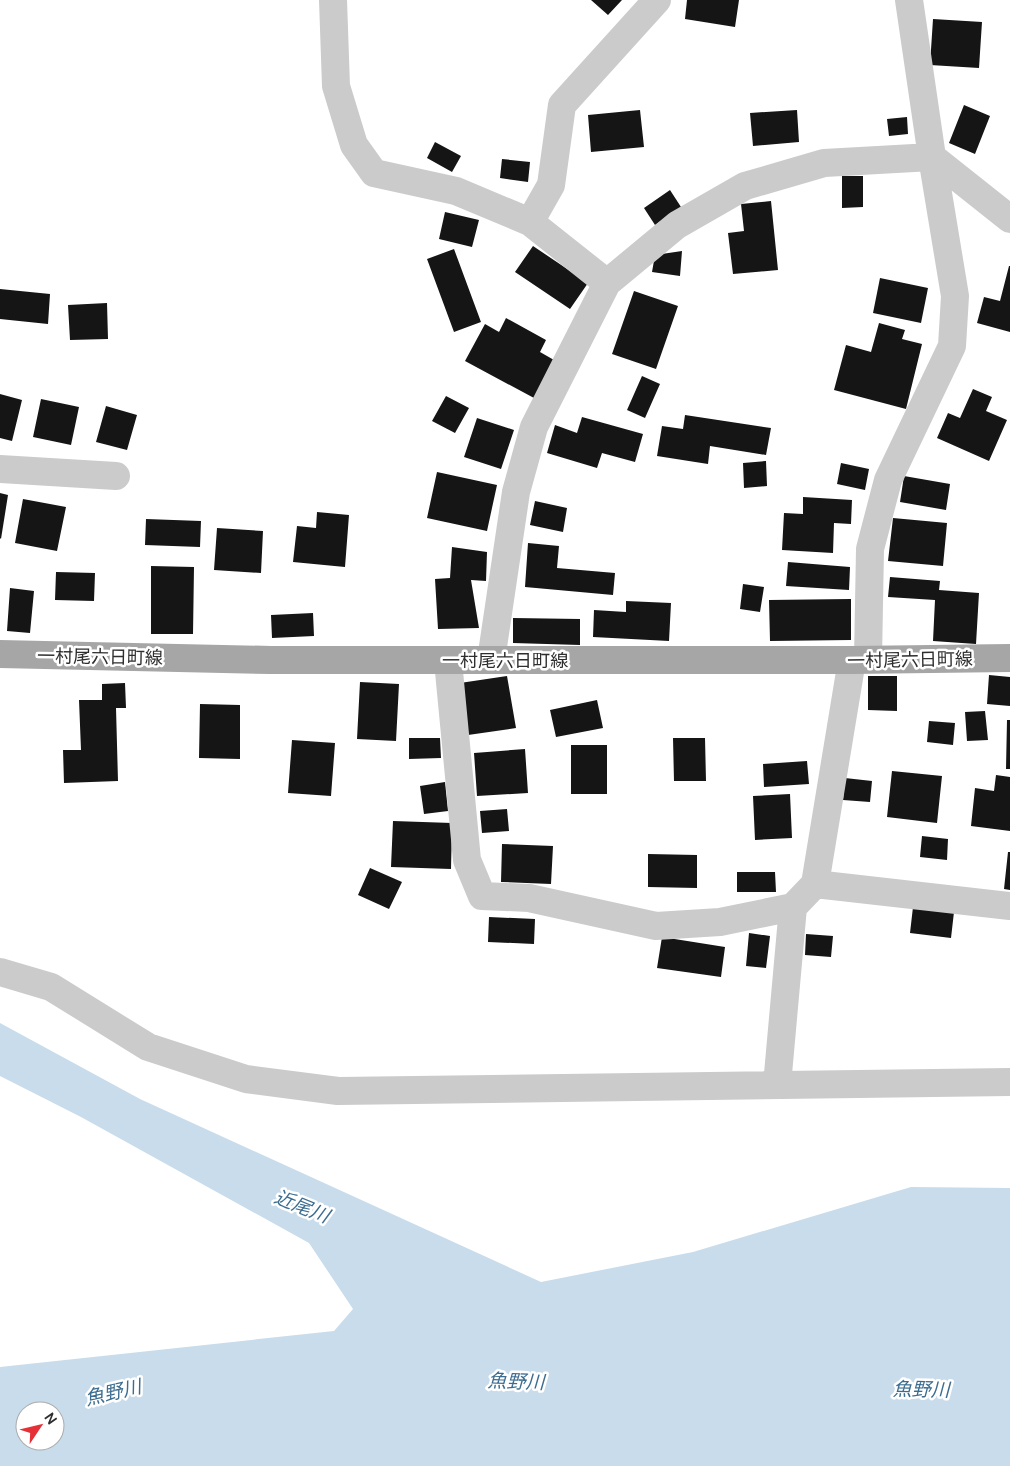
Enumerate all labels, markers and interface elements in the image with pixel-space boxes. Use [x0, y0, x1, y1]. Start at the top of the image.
street label: 一村尾六日町線 [37, 643, 163, 669]
street label: 一村尾六日町線 [847, 646, 973, 672]
street label: 一村尾六日町線 [442, 648, 568, 672]
water label: 近尾川 [271, 1183, 335, 1229]
water label: 魚野川 [487, 1367, 547, 1395]
water label: 魚野川 [82, 1372, 146, 1411]
water label: 魚野川 [892, 1376, 952, 1403]
north arrow [15, 1401, 65, 1451]
text: N [40, 1409, 62, 1428]

